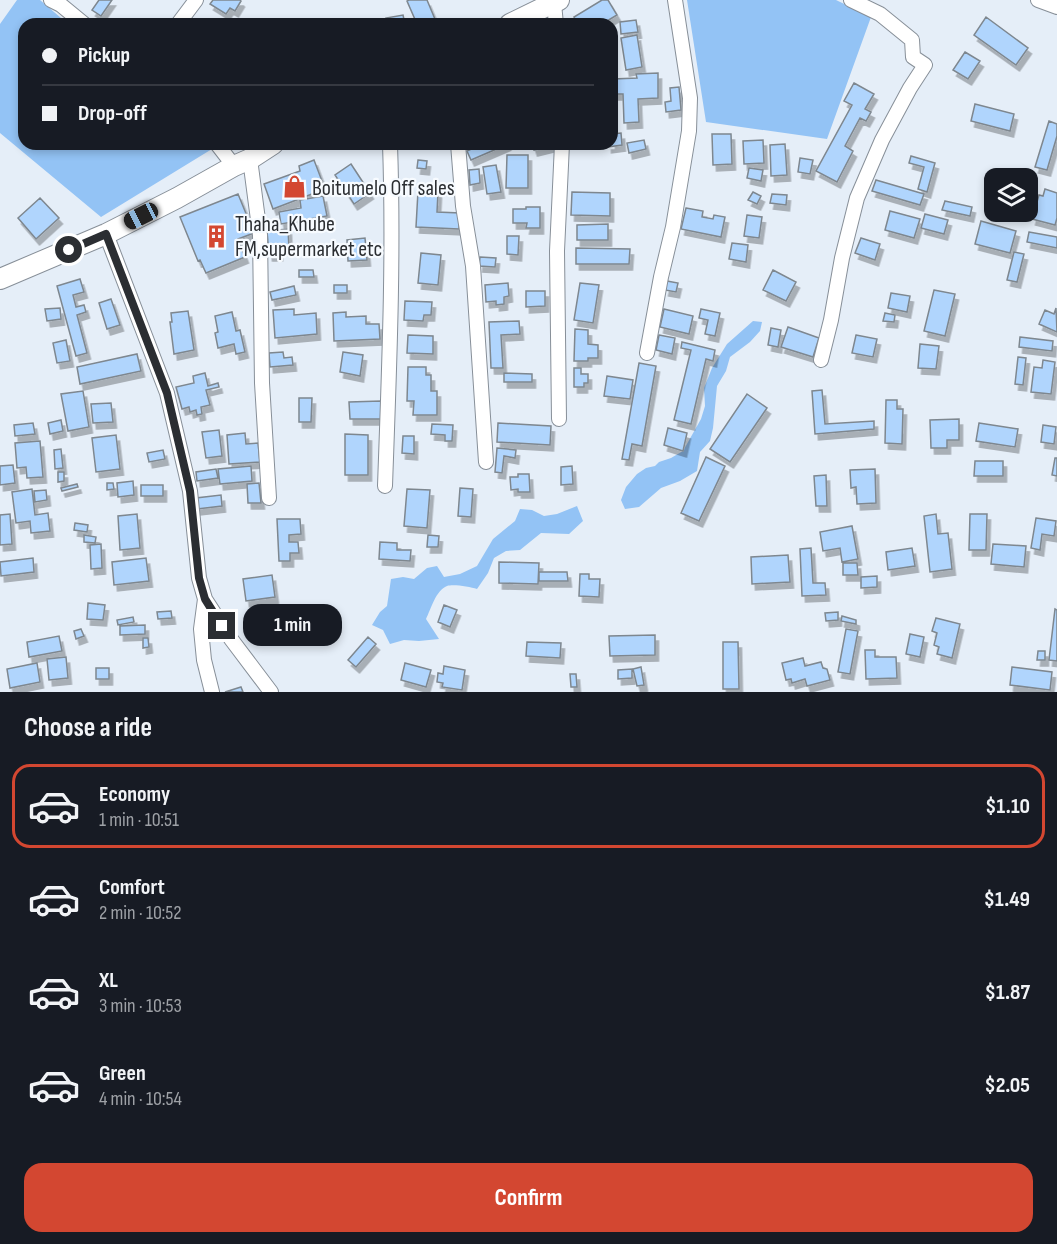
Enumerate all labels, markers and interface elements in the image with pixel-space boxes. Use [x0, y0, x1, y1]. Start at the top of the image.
text: Pickup [78, 42, 130, 69]
text: Drop-off [78, 100, 147, 127]
map controls [984, 168, 1038, 222]
button: layers [984, 168, 1038, 222]
shop icon: Boitumelo Off sales [281, 174, 307, 200]
place label: Boitumelo Off sales [312, 175, 455, 202]
car [121, 200, 161, 232]
place label: Thaha_Khube FM,supermarket etc [235, 211, 382, 263]
building icon: Thaha_Khube FM,supermarket etc [204, 223, 230, 249]
route start [55, 236, 82, 263]
callout: 1 min [243, 605, 342, 647]
route end [208, 612, 235, 639]
text: 1 min [274, 613, 311, 637]
text: Choose a ride [24, 712, 152, 744]
icon: car [27, 779, 81, 833]
text: Economy [99, 781, 170, 808]
text: $1.10 [985, 793, 1030, 820]
text: 1 min · 10:51 [99, 808, 179, 832]
icon: car [27, 872, 81, 926]
text: Comfort [99, 874, 165, 901]
text: $1.49 [984, 886, 1030, 913]
text: 2 min · 10:52 [99, 901, 182, 925]
icon: car [27, 965, 81, 1019]
text: XL [99, 967, 118, 994]
text: $1.87 [985, 979, 1030, 1006]
text: 3 min · 10:53 [99, 994, 182, 1018]
icon: car [27, 1058, 81, 1112]
text: Green [99, 1060, 146, 1087]
text: $2.05 [984, 1072, 1030, 1099]
text: 4 min · 10:54 [99, 1087, 182, 1111]
button: Confirm [24, 1163, 1033, 1232]

